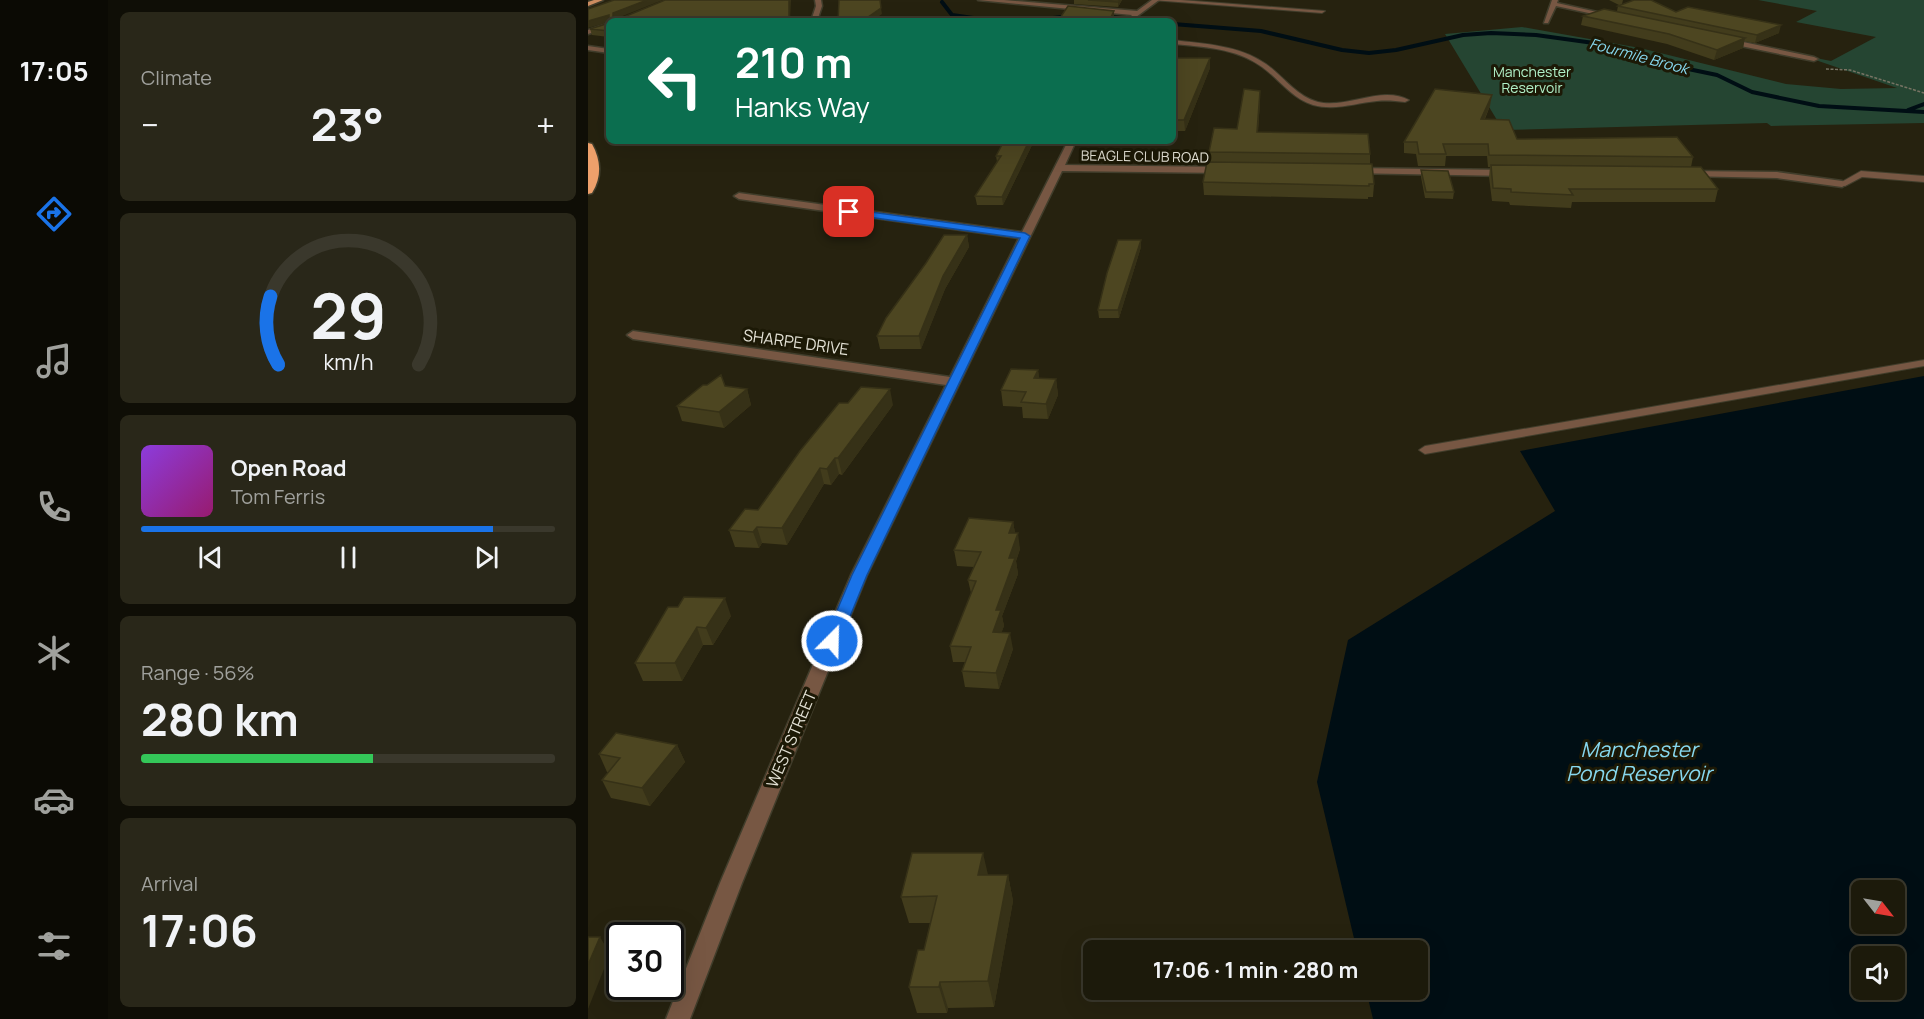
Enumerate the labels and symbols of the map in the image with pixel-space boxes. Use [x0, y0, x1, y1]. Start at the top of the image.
water label: Fourmile Brook [1587, 33, 1693, 80]
park label: Manchester Reservoir [1493, 62, 1571, 97]
street label: BEAGLE CLUB ROAD [1081, 145, 1209, 167]
pin [823, 186, 874, 237]
street label: SHARPE DRIVE [742, 324, 850, 360]
position arrow [800, 609, 864, 673]
street label: WEST STREET [761, 687, 821, 791]
water label: Manchester Pond Reservoir [1566, 735, 1714, 787]
north arrow [1851, 880, 1905, 934]
speed limit sign: 30 [606, 922, 684, 1000]

